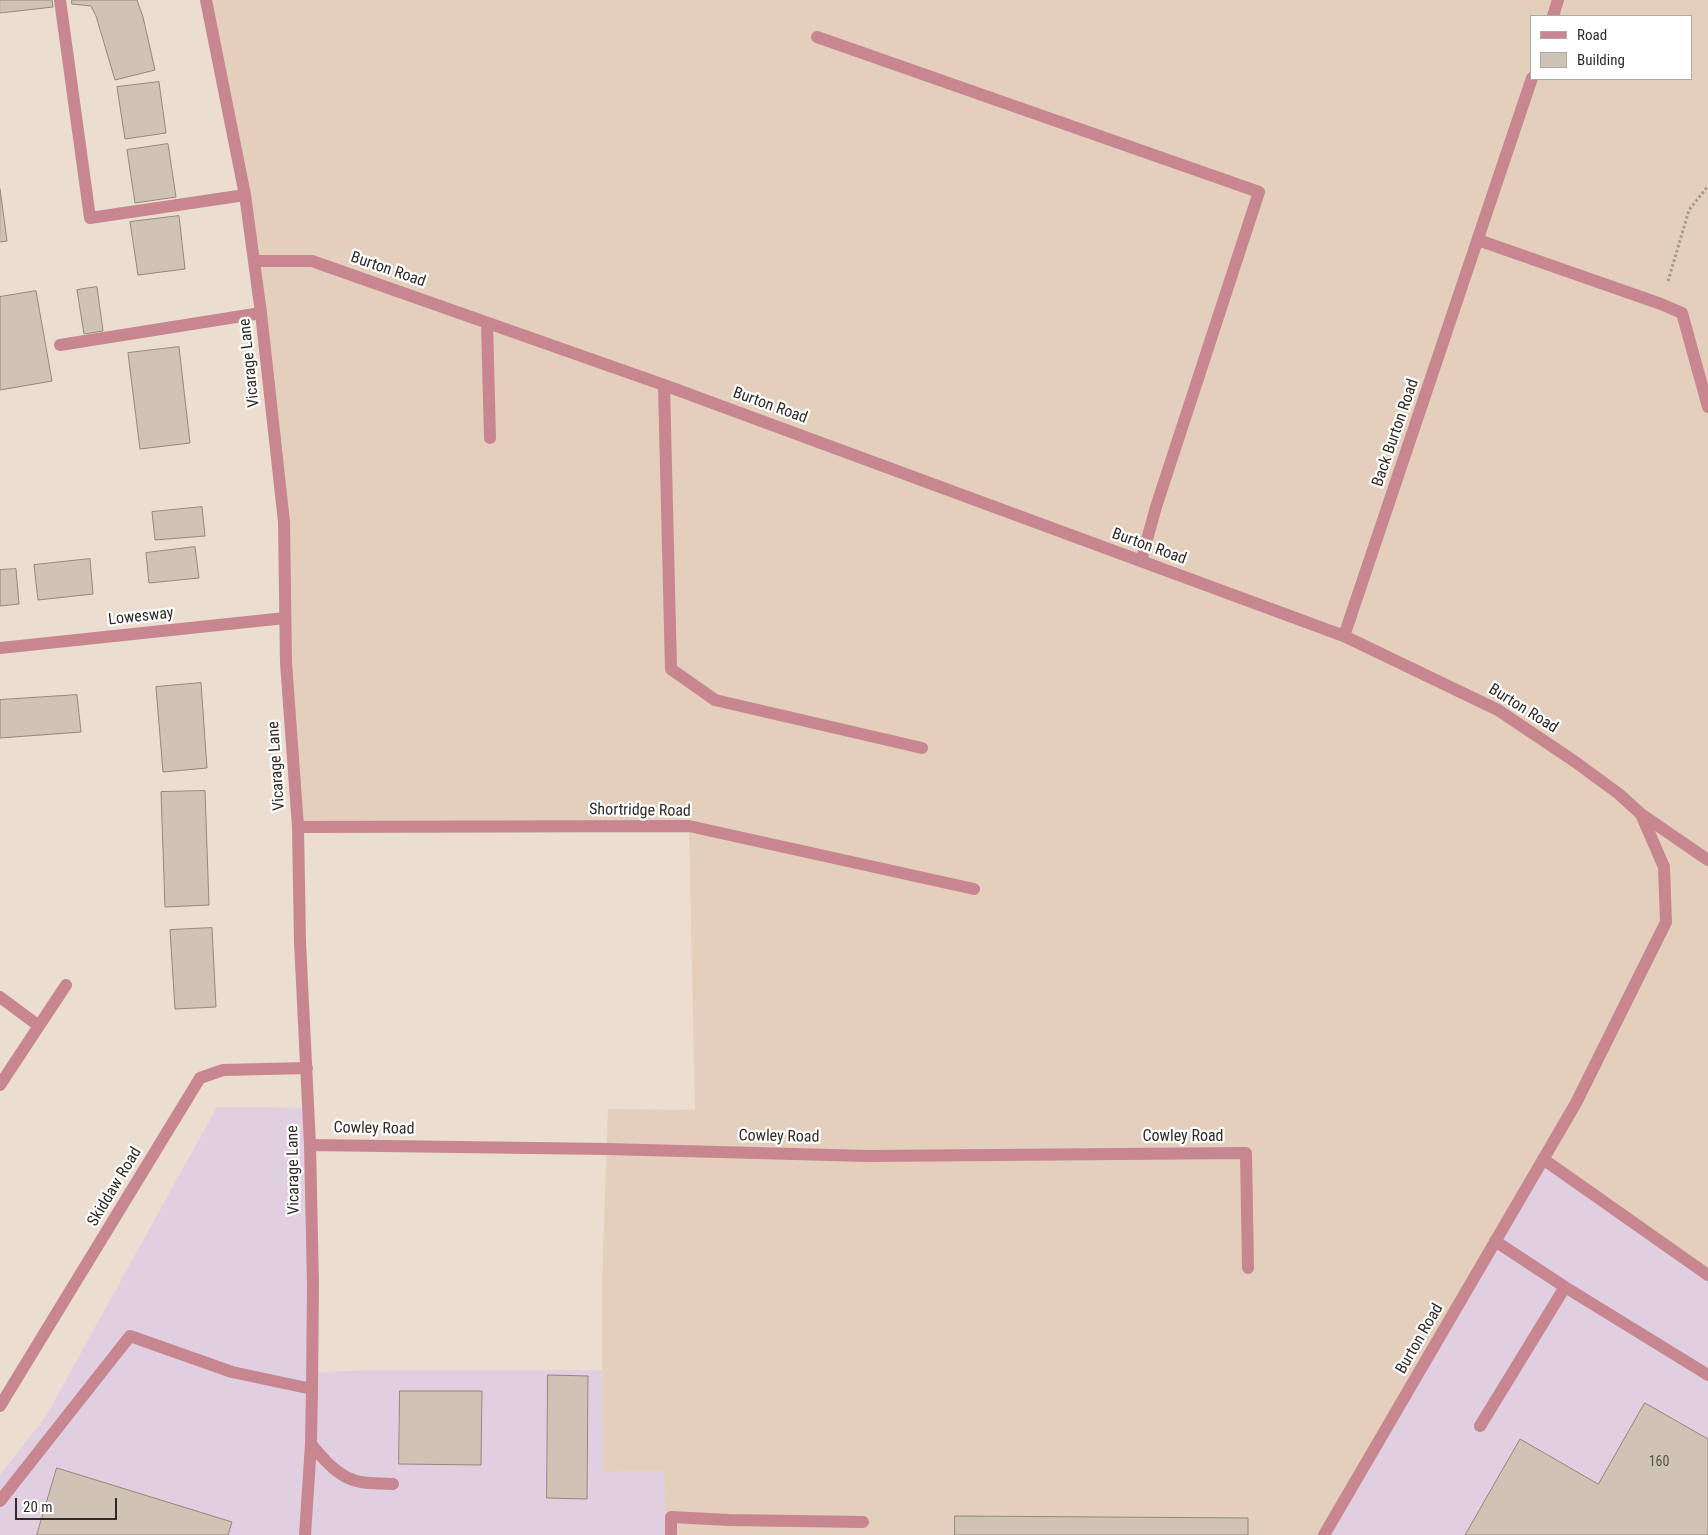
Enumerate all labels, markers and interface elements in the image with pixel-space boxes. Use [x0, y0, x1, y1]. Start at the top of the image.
legend [1530, 15, 1693, 80]
text: Road [1577, 26, 1607, 44]
text: Building [1577, 51, 1625, 69]
street label: Burton Road [348, 248, 428, 292]
street label: Vicarage Lane [236, 317, 264, 409]
street label: Back Burton Road [1369, 377, 1423, 489]
street label: Burton Road [730, 384, 810, 428]
street label: Burton Road [1109, 525, 1189, 569]
street label: Lowesway [107, 604, 175, 630]
street label: Burton Road [1485, 680, 1561, 738]
street label: Vicarage Lane [264, 721, 290, 811]
street label: Shortridge Road [589, 801, 691, 821]
street label: Cowley Road [333, 1119, 415, 1139]
street label: Vicarage Lane [284, 1125, 304, 1215]
street label: Cowley Road [738, 1127, 820, 1147]
street label: Cowley Road [1142, 1127, 1224, 1147]
street label: Skiddaw Road [84, 1144, 146, 1230]
street label: Burton Road [1392, 1300, 1448, 1378]
house number: 160 [1649, 1454, 1669, 1470]
scale bar [18, 1488, 120, 1520]
text: 20 m [23, 1498, 53, 1516]

